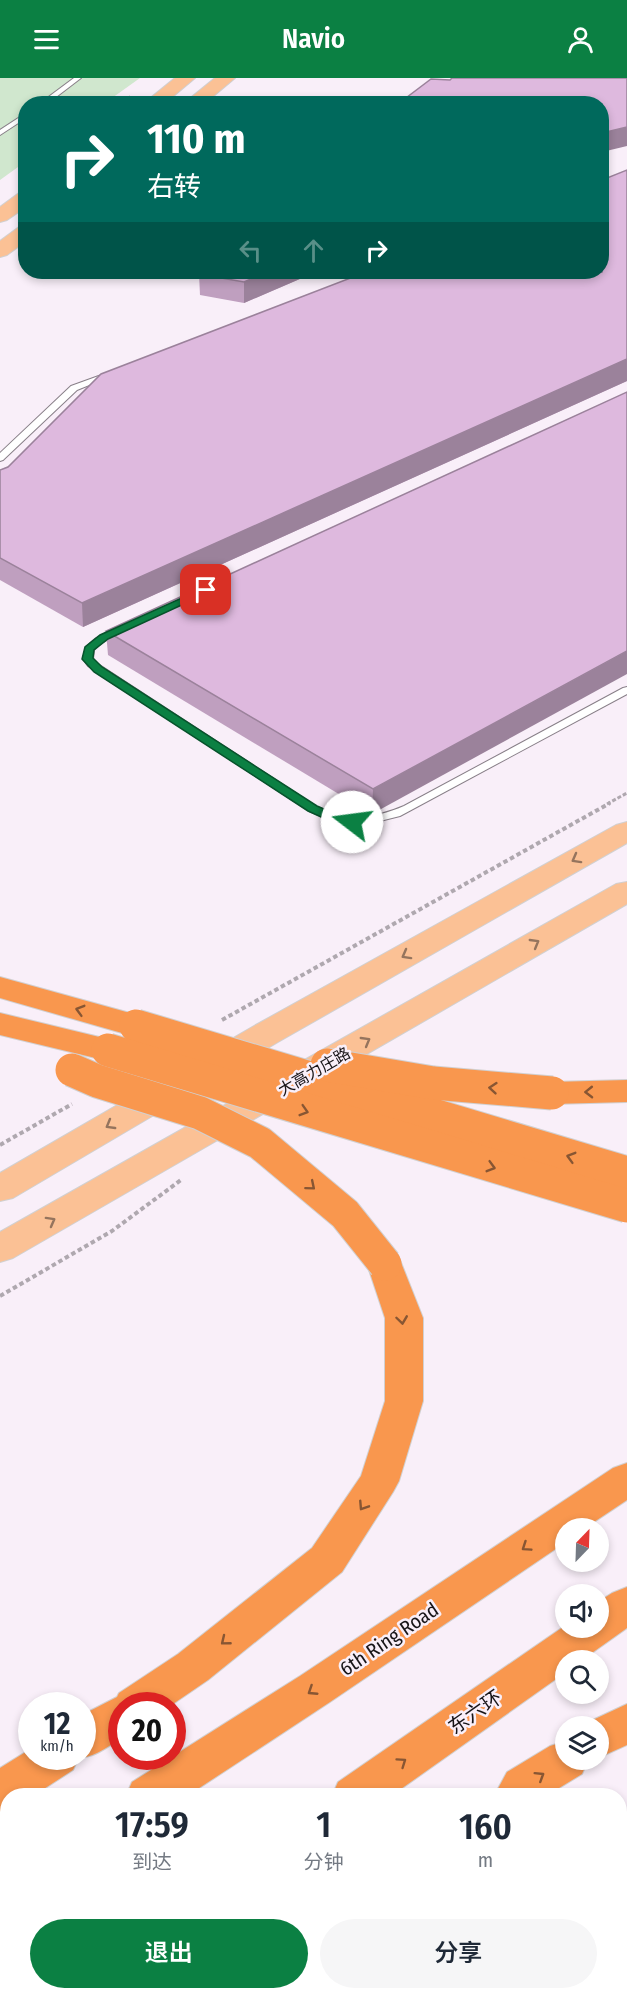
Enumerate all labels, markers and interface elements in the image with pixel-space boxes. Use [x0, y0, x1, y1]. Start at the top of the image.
icon: menu [30, 23, 63, 56]
text: Navio [282, 23, 345, 55]
icon: person [564, 23, 597, 56]
text: 110 m [147, 114, 246, 164]
icon: right [48, 120, 126, 198]
text: 右转 [147, 171, 201, 203]
icon: left [234, 234, 267, 267]
icon: ahead [297, 234, 330, 267]
icon: right [360, 234, 393, 267]
pin [180, 564, 231, 615]
icon: arrive [189, 573, 222, 606]
position arrow [320, 790, 384, 854]
one-way arrow [572, 852, 582, 864]
one-way arrow [529, 939, 539, 951]
one-way arrow [402, 948, 412, 959]
one-way arrow [75, 1005, 85, 1017]
one-way arrow [360, 1036, 370, 1048]
street label: 大高力庄路 [275, 1043, 354, 1100]
one-way arrow [489, 1082, 498, 1095]
one-way arrow [585, 1086, 594, 1098]
one-way arrow [298, 1103, 309, 1116]
one-way arrow [105, 1118, 116, 1130]
one-way arrow [566, 1152, 577, 1164]
one-way arrow [485, 1160, 496, 1172]
one-way arrow [304, 1178, 315, 1189]
one-way arrow [45, 1217, 55, 1228]
one-way arrow [396, 1315, 408, 1325]
one-way arrow [358, 1500, 370, 1510]
north arrow [555, 1518, 609, 1572]
map controls [555, 1518, 609, 1770]
one-way arrow [522, 1540, 533, 1551]
button: sound [555, 1584, 609, 1638]
street label: 6th Ring Road [335, 1597, 443, 1681]
one-way arrow [221, 1634, 232, 1645]
button: search [555, 1650, 609, 1704]
one-way arrow [308, 1684, 319, 1695]
street label: 东六环 [444, 1685, 506, 1739]
speed limit sign: 20 [108, 1692, 186, 1770]
text: 12 [44, 1706, 70, 1742]
button: layers [555, 1716, 609, 1770]
text: km/h [40, 1737, 74, 1755]
one-way arrow [396, 1758, 407, 1769]
one-way arrow [533, 1772, 544, 1783]
text: 17:59 [115, 1803, 189, 1847]
text: 1 [316, 1803, 331, 1847]
text: 160 [459, 1805, 512, 1849]
text: m [478, 1848, 493, 1872]
text: 到达 [132, 1850, 172, 1874]
text: 分钟 [304, 1850, 344, 1874]
button: 退出 [30, 1919, 308, 1988]
button: 分享 [320, 1919, 597, 1988]

